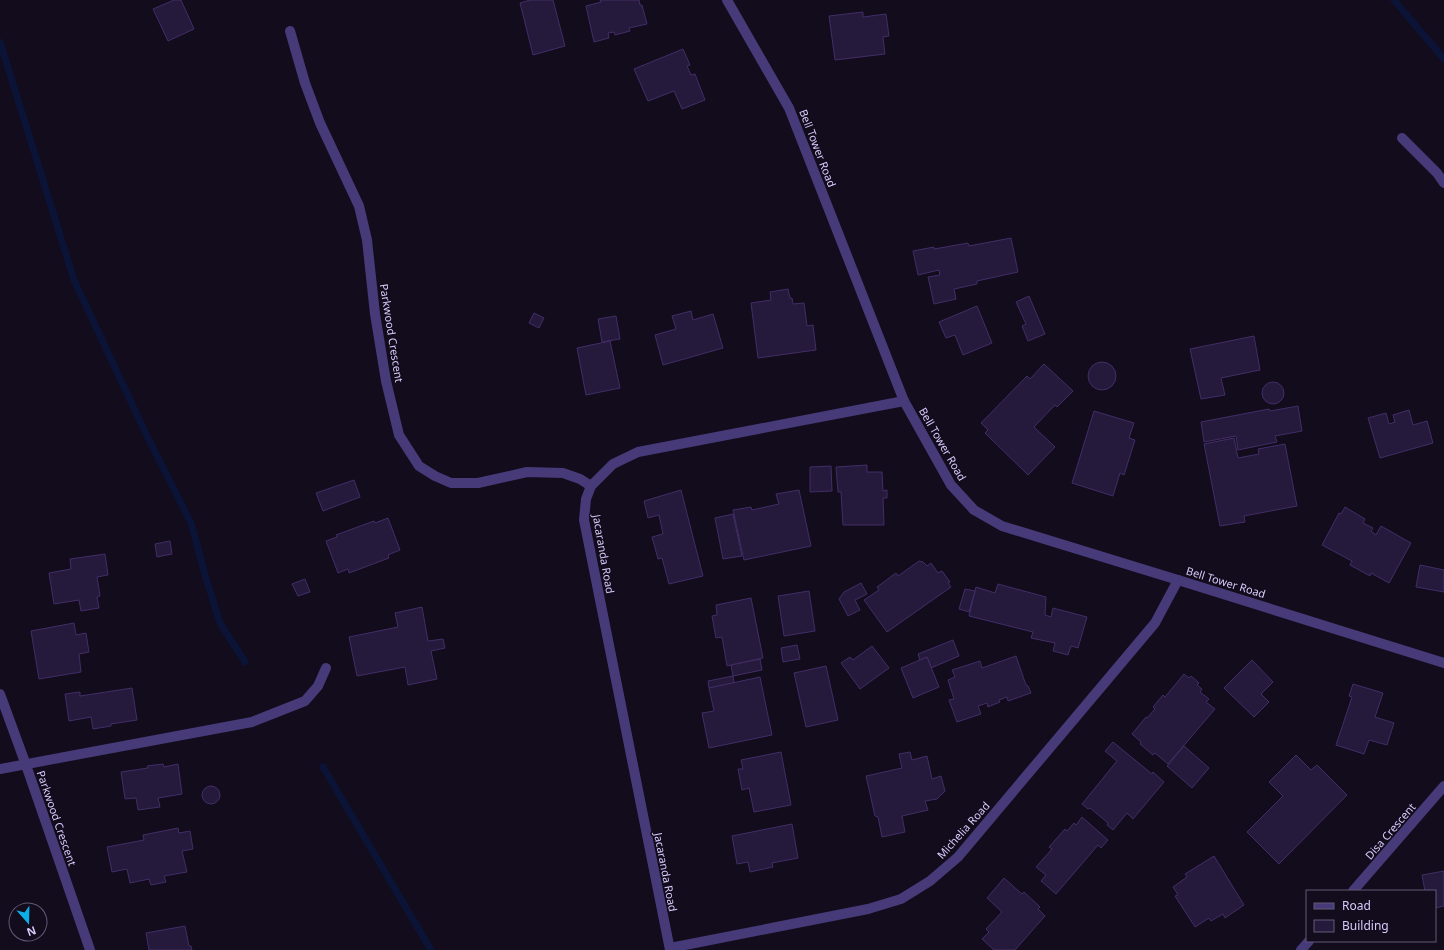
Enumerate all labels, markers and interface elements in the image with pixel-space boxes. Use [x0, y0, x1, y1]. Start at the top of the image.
street label: Bell Tower Road [796, 107, 840, 189]
street label: Parkwood Crescent [377, 283, 407, 383]
street label: Bell Tower Road [916, 405, 970, 483]
street label: Jacaranda Road [589, 512, 618, 595]
street label: Bell Tower Road [1184, 563, 1268, 601]
street label: Parkwood Crescent [34, 768, 80, 868]
street label: Michelia Road [933, 798, 993, 862]
street label: Disa Crescent [1361, 800, 1419, 862]
street label: Jacaranda Road [651, 830, 681, 913]
legend [1306, 890, 1436, 942]
text: Road [1342, 897, 1371, 914]
north arrow [8, 902, 48, 942]
text: Building [1342, 917, 1389, 934]
text: N [25, 923, 38, 940]

